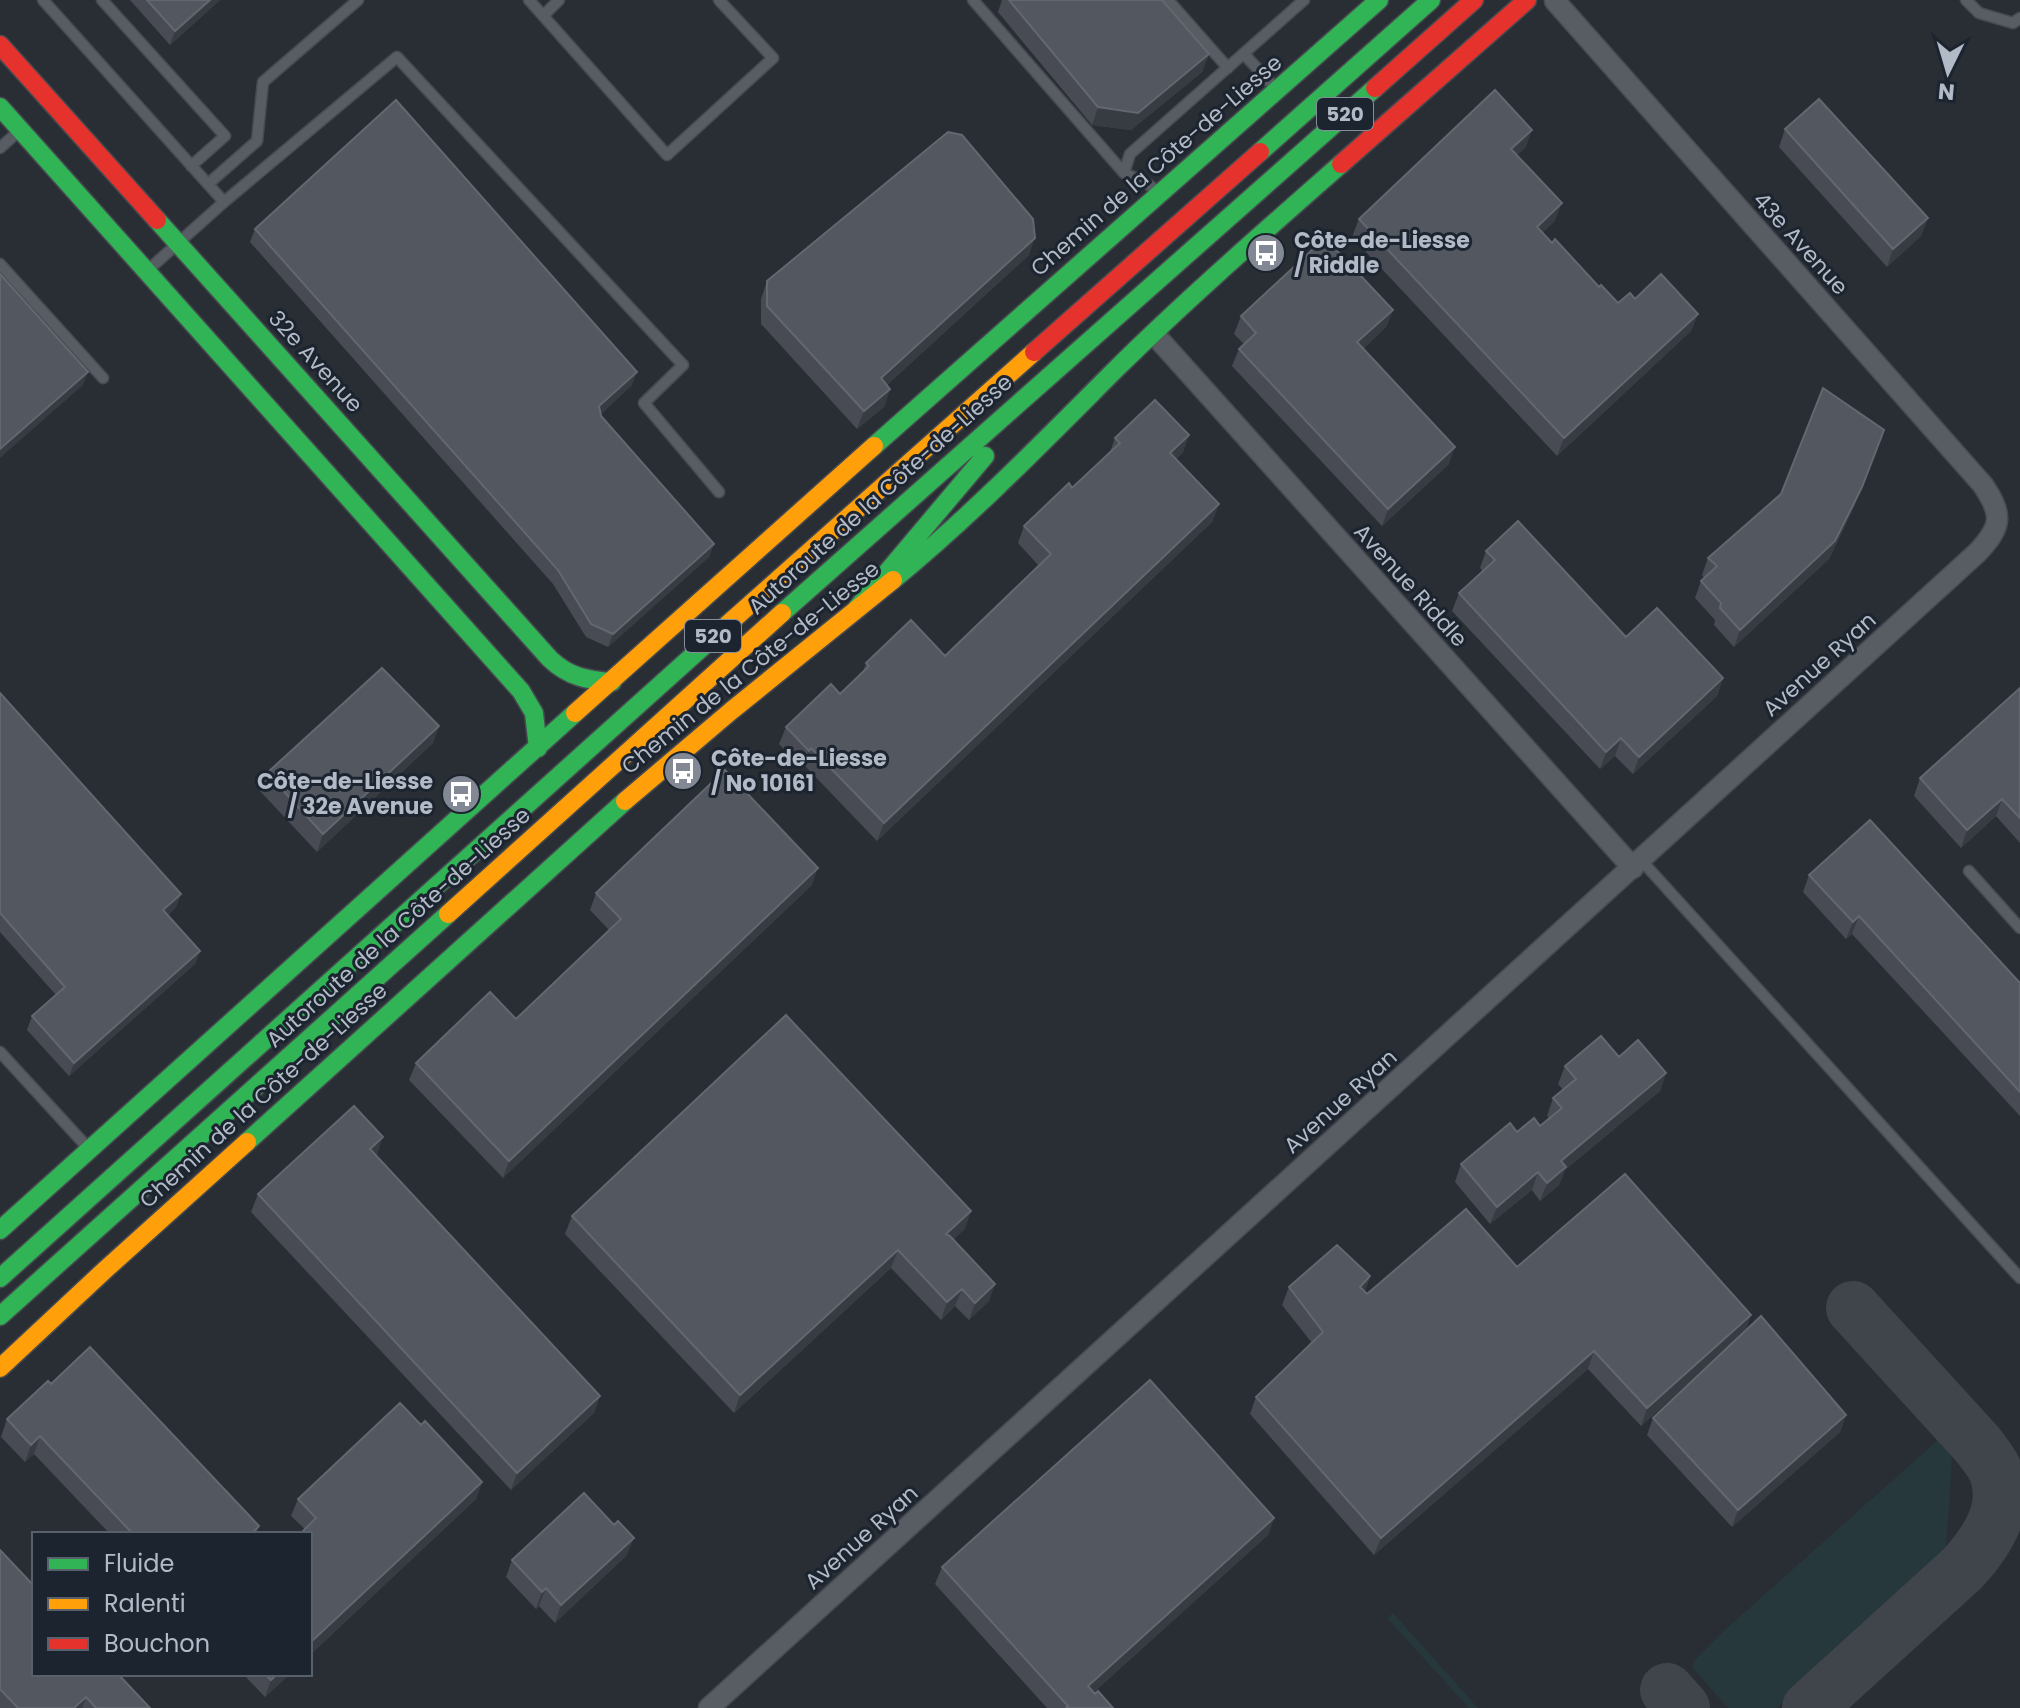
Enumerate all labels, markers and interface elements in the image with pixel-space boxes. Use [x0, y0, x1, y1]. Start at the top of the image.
north arrow [1908, 32, 1988, 112]
street label: Chemin de la Côte-de-Liesse [1024, 47, 1289, 283]
text: N [1937, 75, 1956, 108]
road number: 520 [1317, 98, 1373, 130]
street label: 43e Avenue [1746, 185, 1855, 302]
place label: Côte-de-Liesse / Riddle [1294, 225, 1470, 281]
bus stop icon: Côte-de-Liesse / Riddle [1245, 232, 1287, 274]
street label: 32e Avenue [261, 304, 370, 419]
street label: Autoroute de la Côte-de-Liesse [741, 367, 1019, 622]
street label: Avenue Riddle [1347, 517, 1474, 654]
street label: Chemin de la Côte-de-Liesse [615, 553, 886, 781]
street label: Avenue Ryan [1756, 605, 1883, 724]
road number: 520 [685, 620, 741, 652]
place label: Côte-de-Liesse / No 10161 [711, 743, 887, 799]
bus stop icon: Côte-de-Liesse / No 10161 [662, 750, 704, 792]
place label: Côte-de-Liesse / 32e Avenue [257, 766, 433, 822]
bus stop icon: Côte-de-Liesse / 32e Avenue [440, 773, 482, 815]
street label: Autoroute de la Côte-de-Liesse [259, 800, 537, 1055]
street label: Chemin de la Côte-de-Liesse [133, 975, 394, 1215]
street label: Avenue Ryan [1277, 1042, 1404, 1161]
street label: Avenue Ryan [798, 1478, 925, 1597]
legend [32, 1532, 312, 1676]
text: Fluide [104, 1547, 174, 1580]
text: Ralenti [104, 1587, 186, 1620]
text: Bouchon [104, 1627, 210, 1660]

